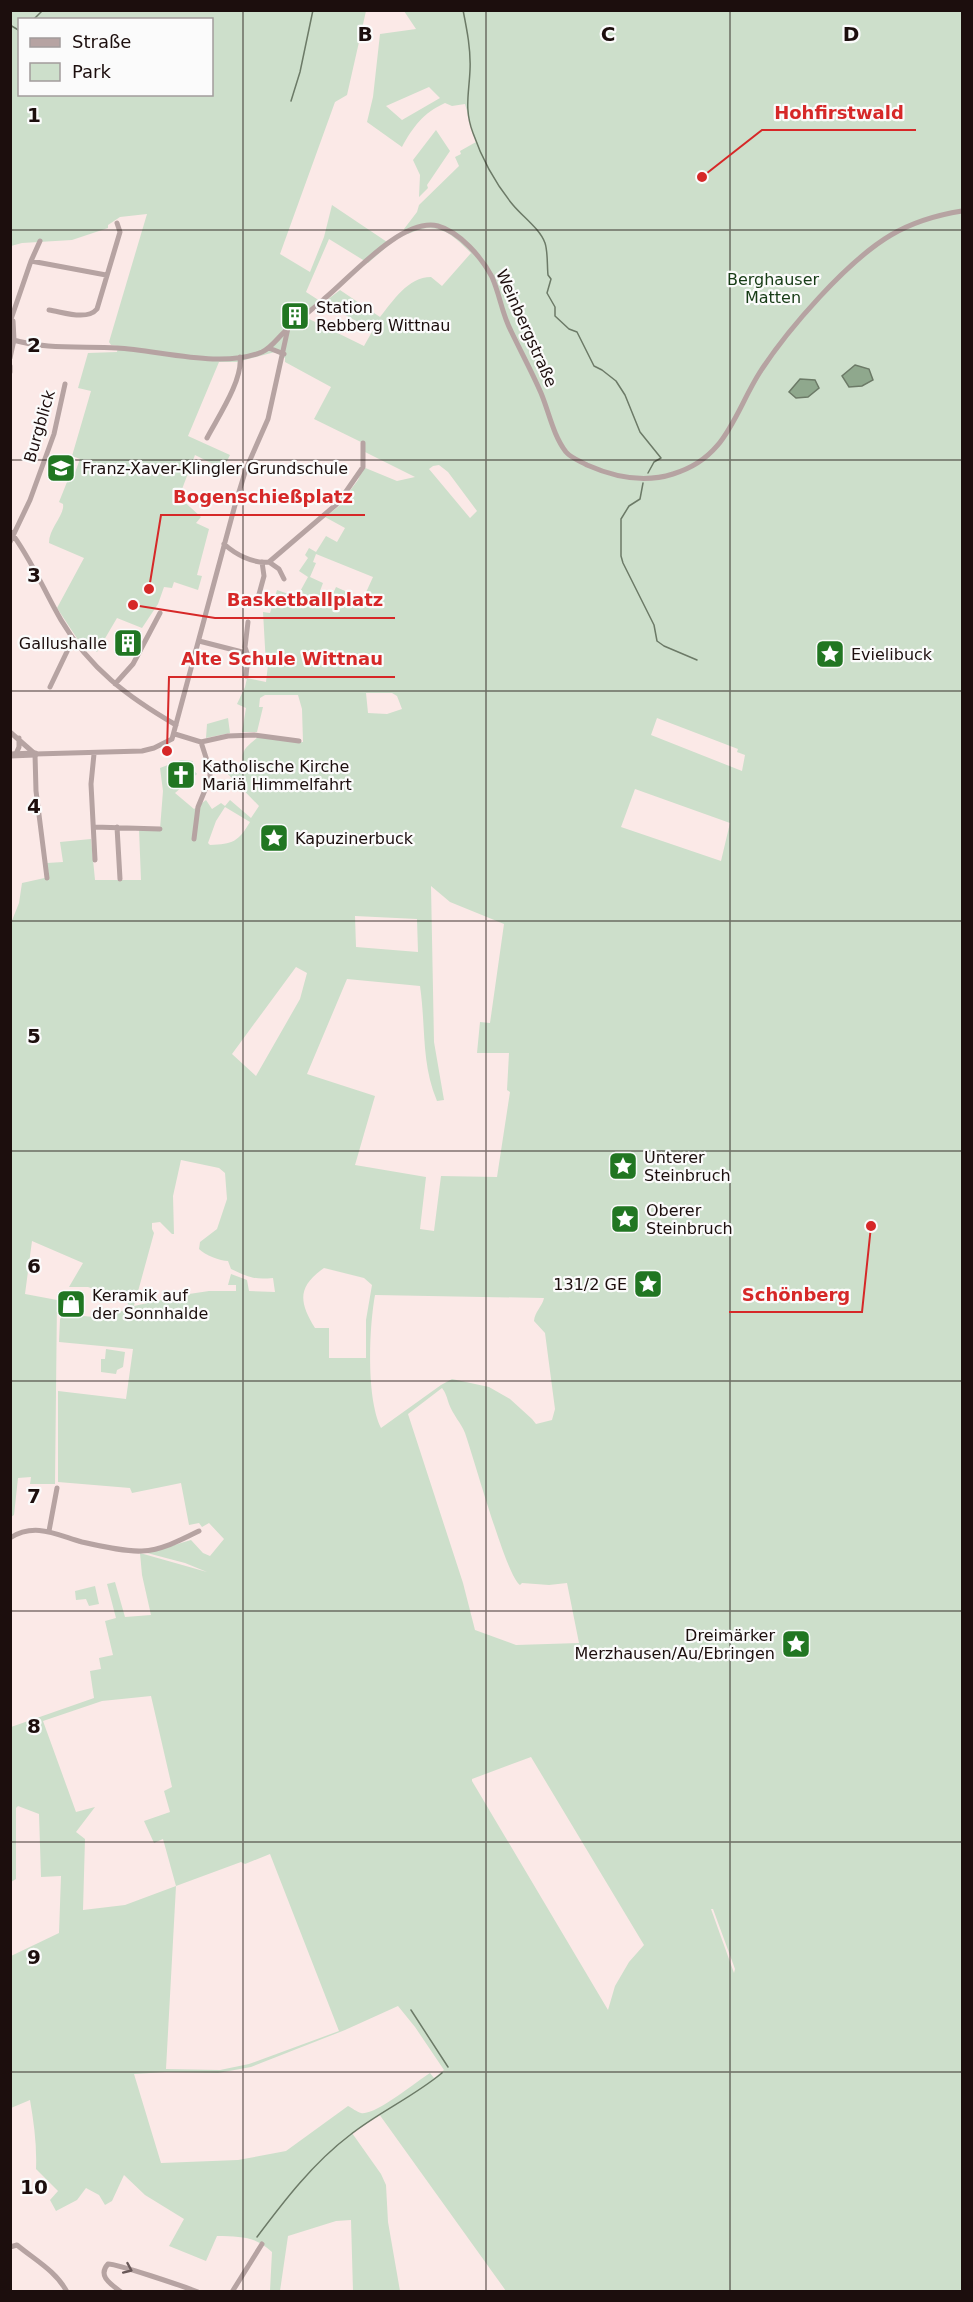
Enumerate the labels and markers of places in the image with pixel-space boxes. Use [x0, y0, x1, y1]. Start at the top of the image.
callout: Hohfirstwald [762, 94, 916, 130]
place label: Station Rebberg Wittnau [316, 298, 450, 335]
building icon: Station Rebberg Wittnau [279, 300, 311, 332]
school or university icon: Franz-Xaver-Klingler Grundschule [45, 452, 77, 484]
place label: Franz-Xaver-Klingler Grundschule [82, 459, 348, 478]
callout: Bogenschießplatz [161, 479, 365, 515]
callout: Basketballplatz [215, 582, 395, 618]
building icon: Gallushalle [112, 627, 144, 659]
place label: Gallushalle [19, 634, 107, 653]
place icon: Evielibuck [814, 638, 846, 670]
callout: Alte Schule Wittnau [169, 641, 395, 677]
place label: Evielibuck [851, 645, 933, 664]
place label: Katholische Kirche Mariä Himmelfahrt [202, 757, 352, 794]
church icon: Katholische Kirche Mariä Himmelfahrt [165, 759, 197, 791]
place icon: Kapuzinerbuck [258, 822, 290, 854]
place label: Kapuzinerbuck [295, 829, 414, 848]
place label: Unterer Steinbruch [644, 1148, 731, 1185]
place icon: Unterer Steinbruch [607, 1150, 639, 1182]
place label: Oberer Steinbruch [646, 1201, 733, 1238]
place icon: Oberer Steinbruch [609, 1203, 641, 1235]
place icon: 131/2 GE [632, 1268, 664, 1300]
place label: 131/2 GE [553, 1275, 627, 1294]
callout: Schönberg [729, 1276, 862, 1312]
place label: Keramik auf der Sonnhalde [92, 1286, 208, 1323]
shop icon: Keramik auf der Sonnhalde [55, 1288, 87, 1320]
place label: Dreimärker Merzhausen/Au/Ebringen [575, 1626, 775, 1663]
place icon: Dreimärker Merzhausen/Au/Ebringen [780, 1628, 812, 1660]

